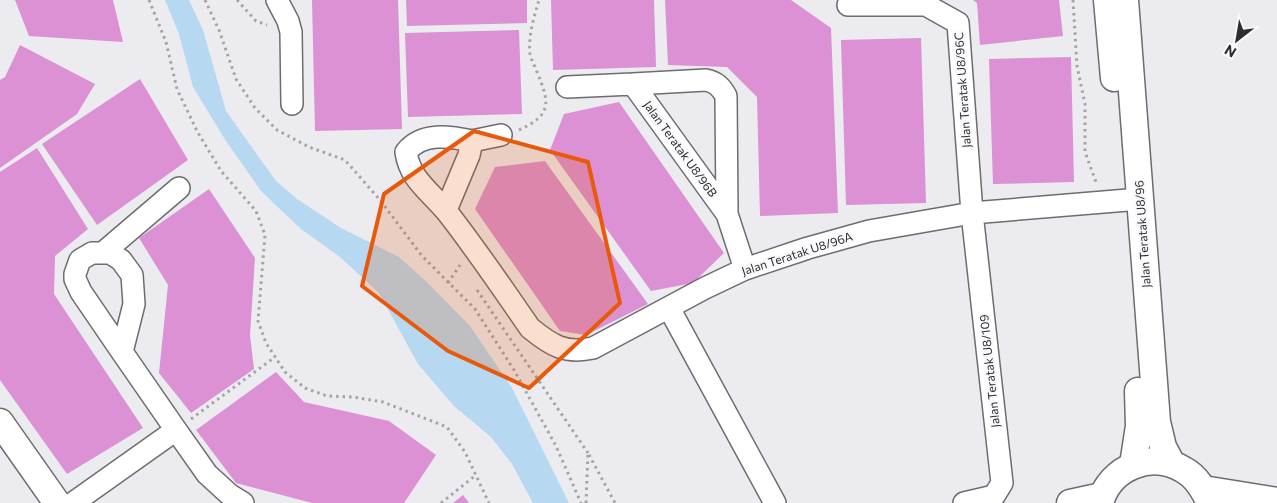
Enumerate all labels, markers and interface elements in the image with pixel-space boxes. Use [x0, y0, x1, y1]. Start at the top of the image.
north arrow [1212, 15, 1262, 65]
street label: Jalan Teratak U8/96C [951, 32, 974, 148]
text: N [1221, 42, 1239, 62]
street label: Jalan Teratak U8/96B [640, 98, 721, 200]
street label: Jalan Teratak U8/96 [1131, 180, 1154, 288]
street label: Jalan Teratak U8/96A [740, 229, 854, 279]
street label: Jalan Teratak U8/109 [976, 314, 1003, 428]

